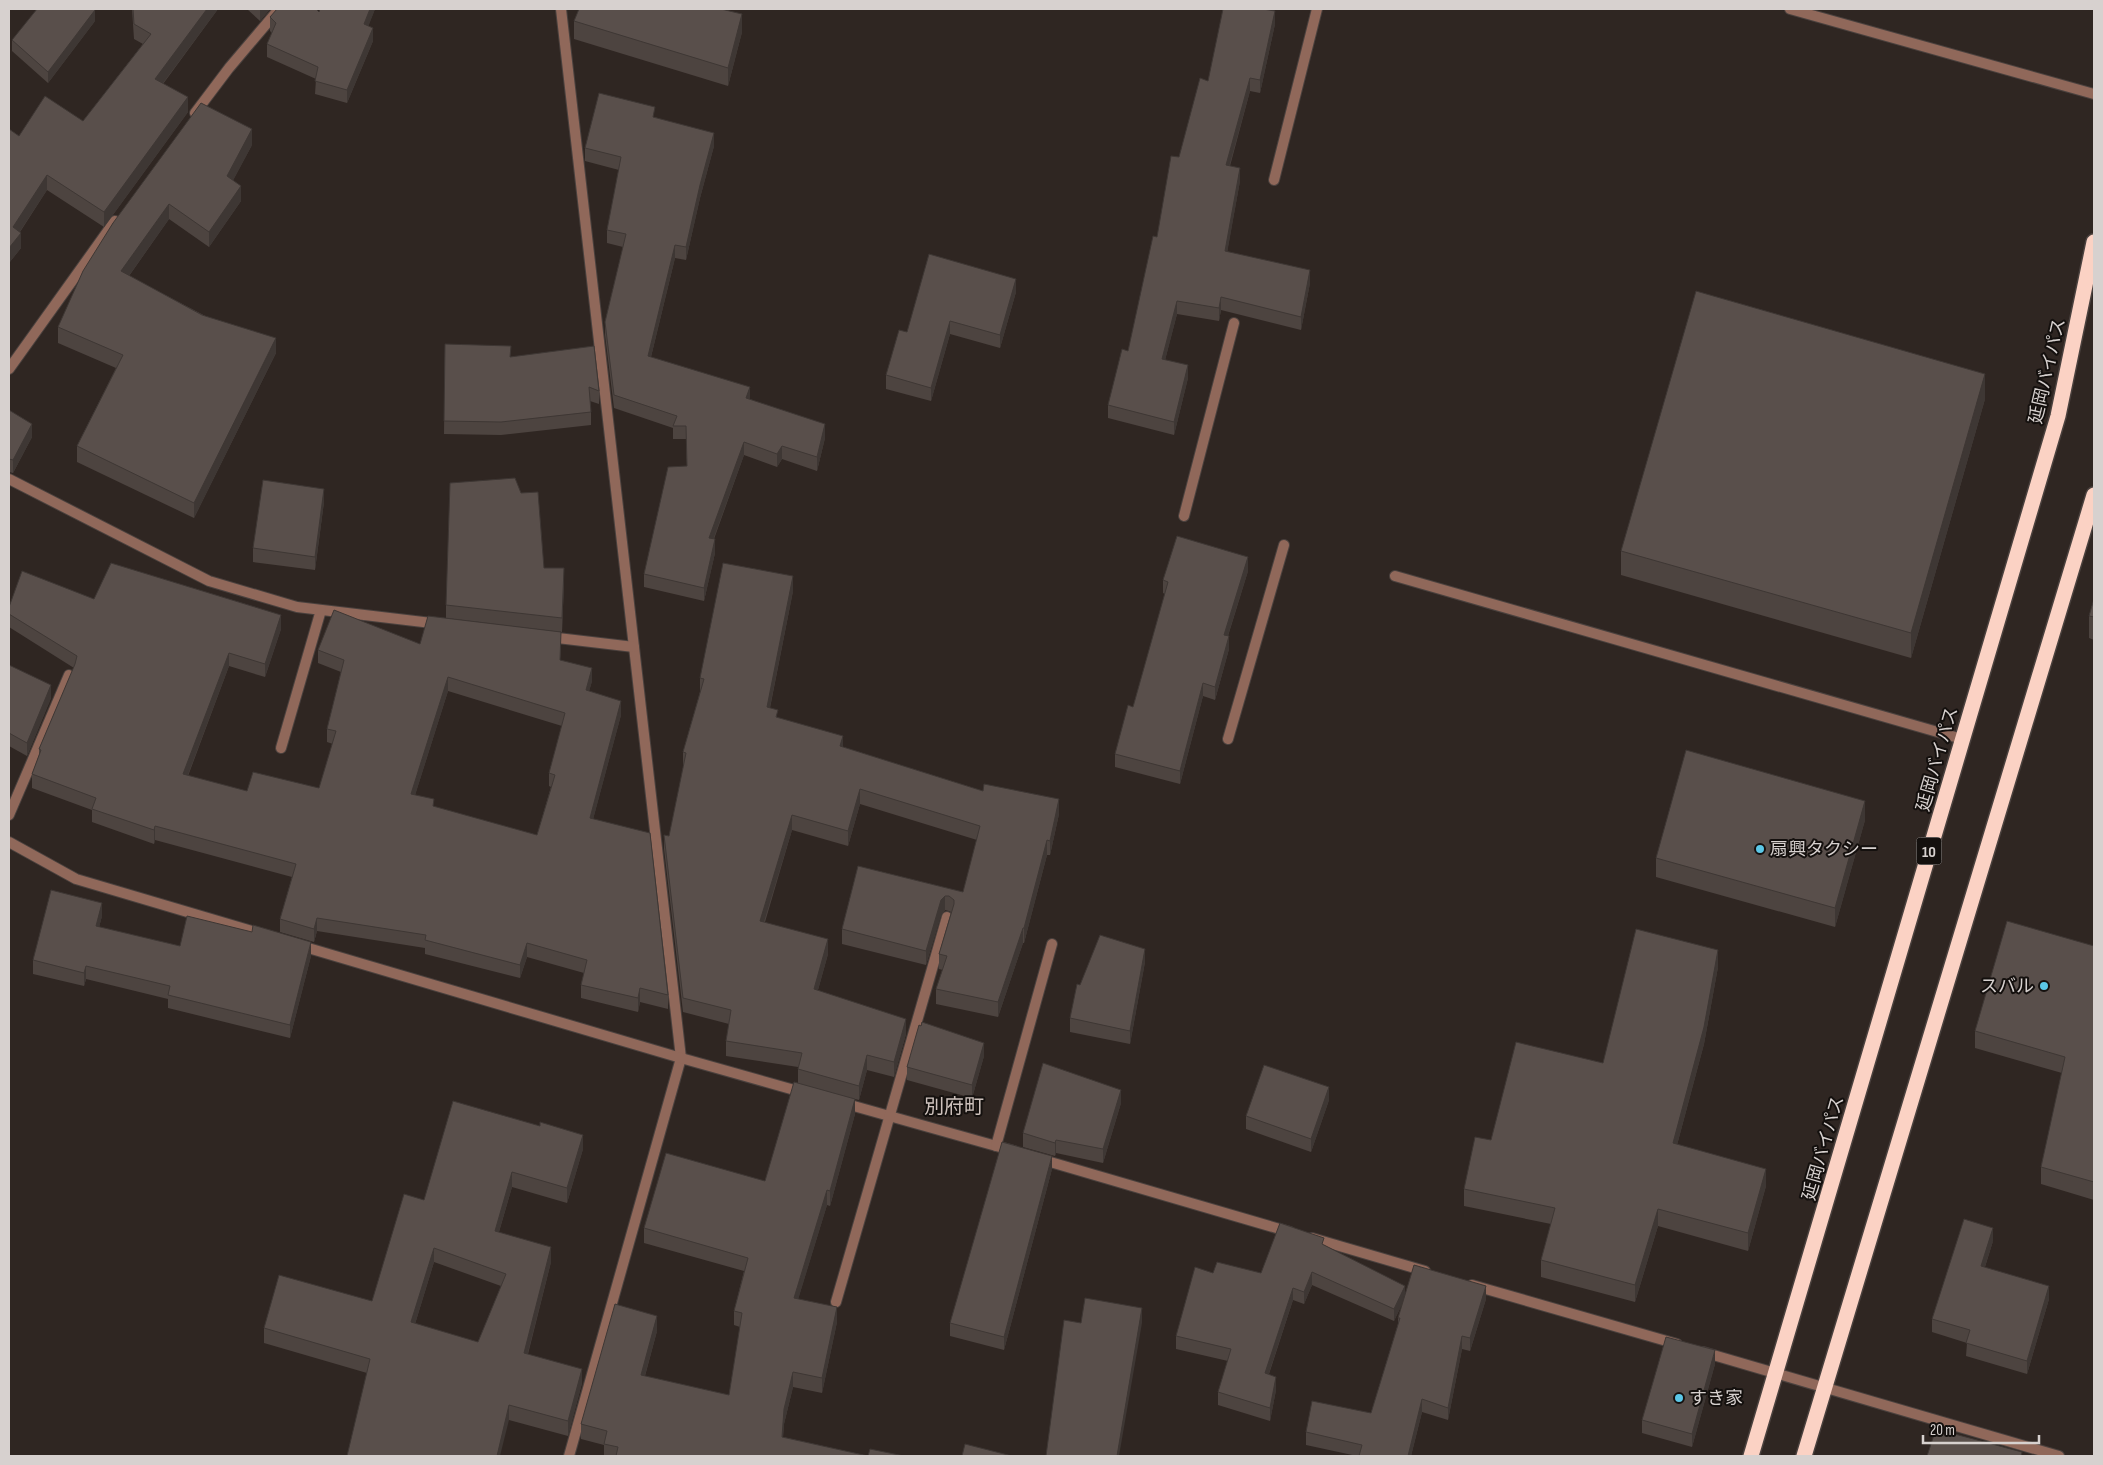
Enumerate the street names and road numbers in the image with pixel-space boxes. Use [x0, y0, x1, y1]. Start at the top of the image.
street label: 延岡バイパス [2025, 316, 2070, 426]
street label: 延岡バイパス [1913, 705, 1962, 814]
road number: 10 [1916, 838, 1942, 864]
street label: 延岡バイパス [1799, 1094, 1848, 1203]

